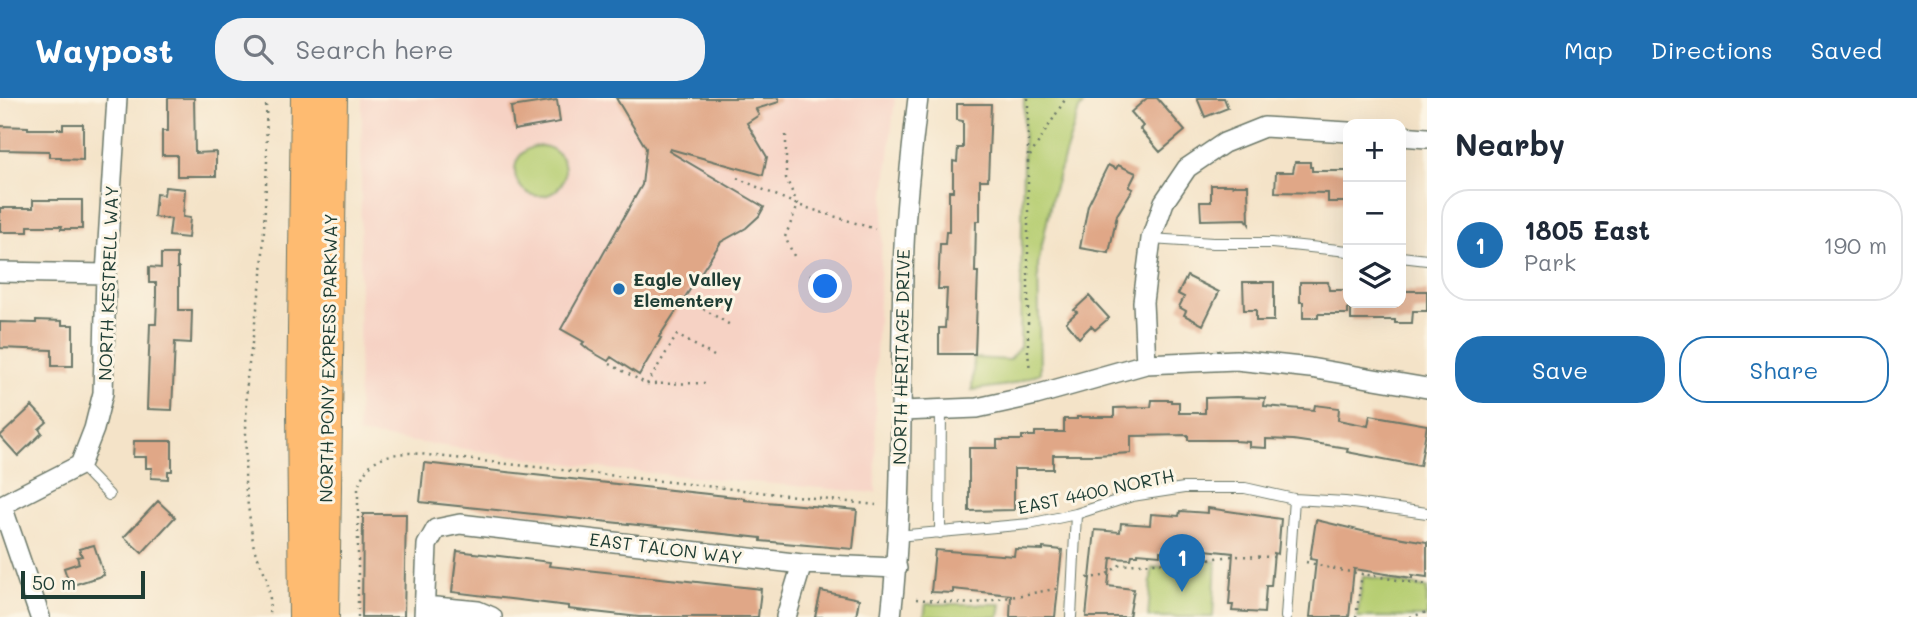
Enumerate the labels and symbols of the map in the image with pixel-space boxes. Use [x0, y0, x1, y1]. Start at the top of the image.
street label: NORTH KESTRELL WAY [93, 185, 123, 381]
street label: NORTH PONY EXPRESS PARKWAY [313, 213, 343, 503]
street label: NORTH HERITAGE DRIVE [887, 249, 915, 465]
place label: Eagle Valley Elementery [633, 267, 742, 312]
your location [808, 269, 842, 303]
marker: Eagle Valley Elementery [611, 281, 627, 297]
street label: EAST 4400 NORTH [1015, 463, 1177, 519]
street label: EAST TALON WAY [588, 527, 744, 569]
pin: 1 [1159, 534, 1205, 592]
scale bar [21, 568, 145, 600]

